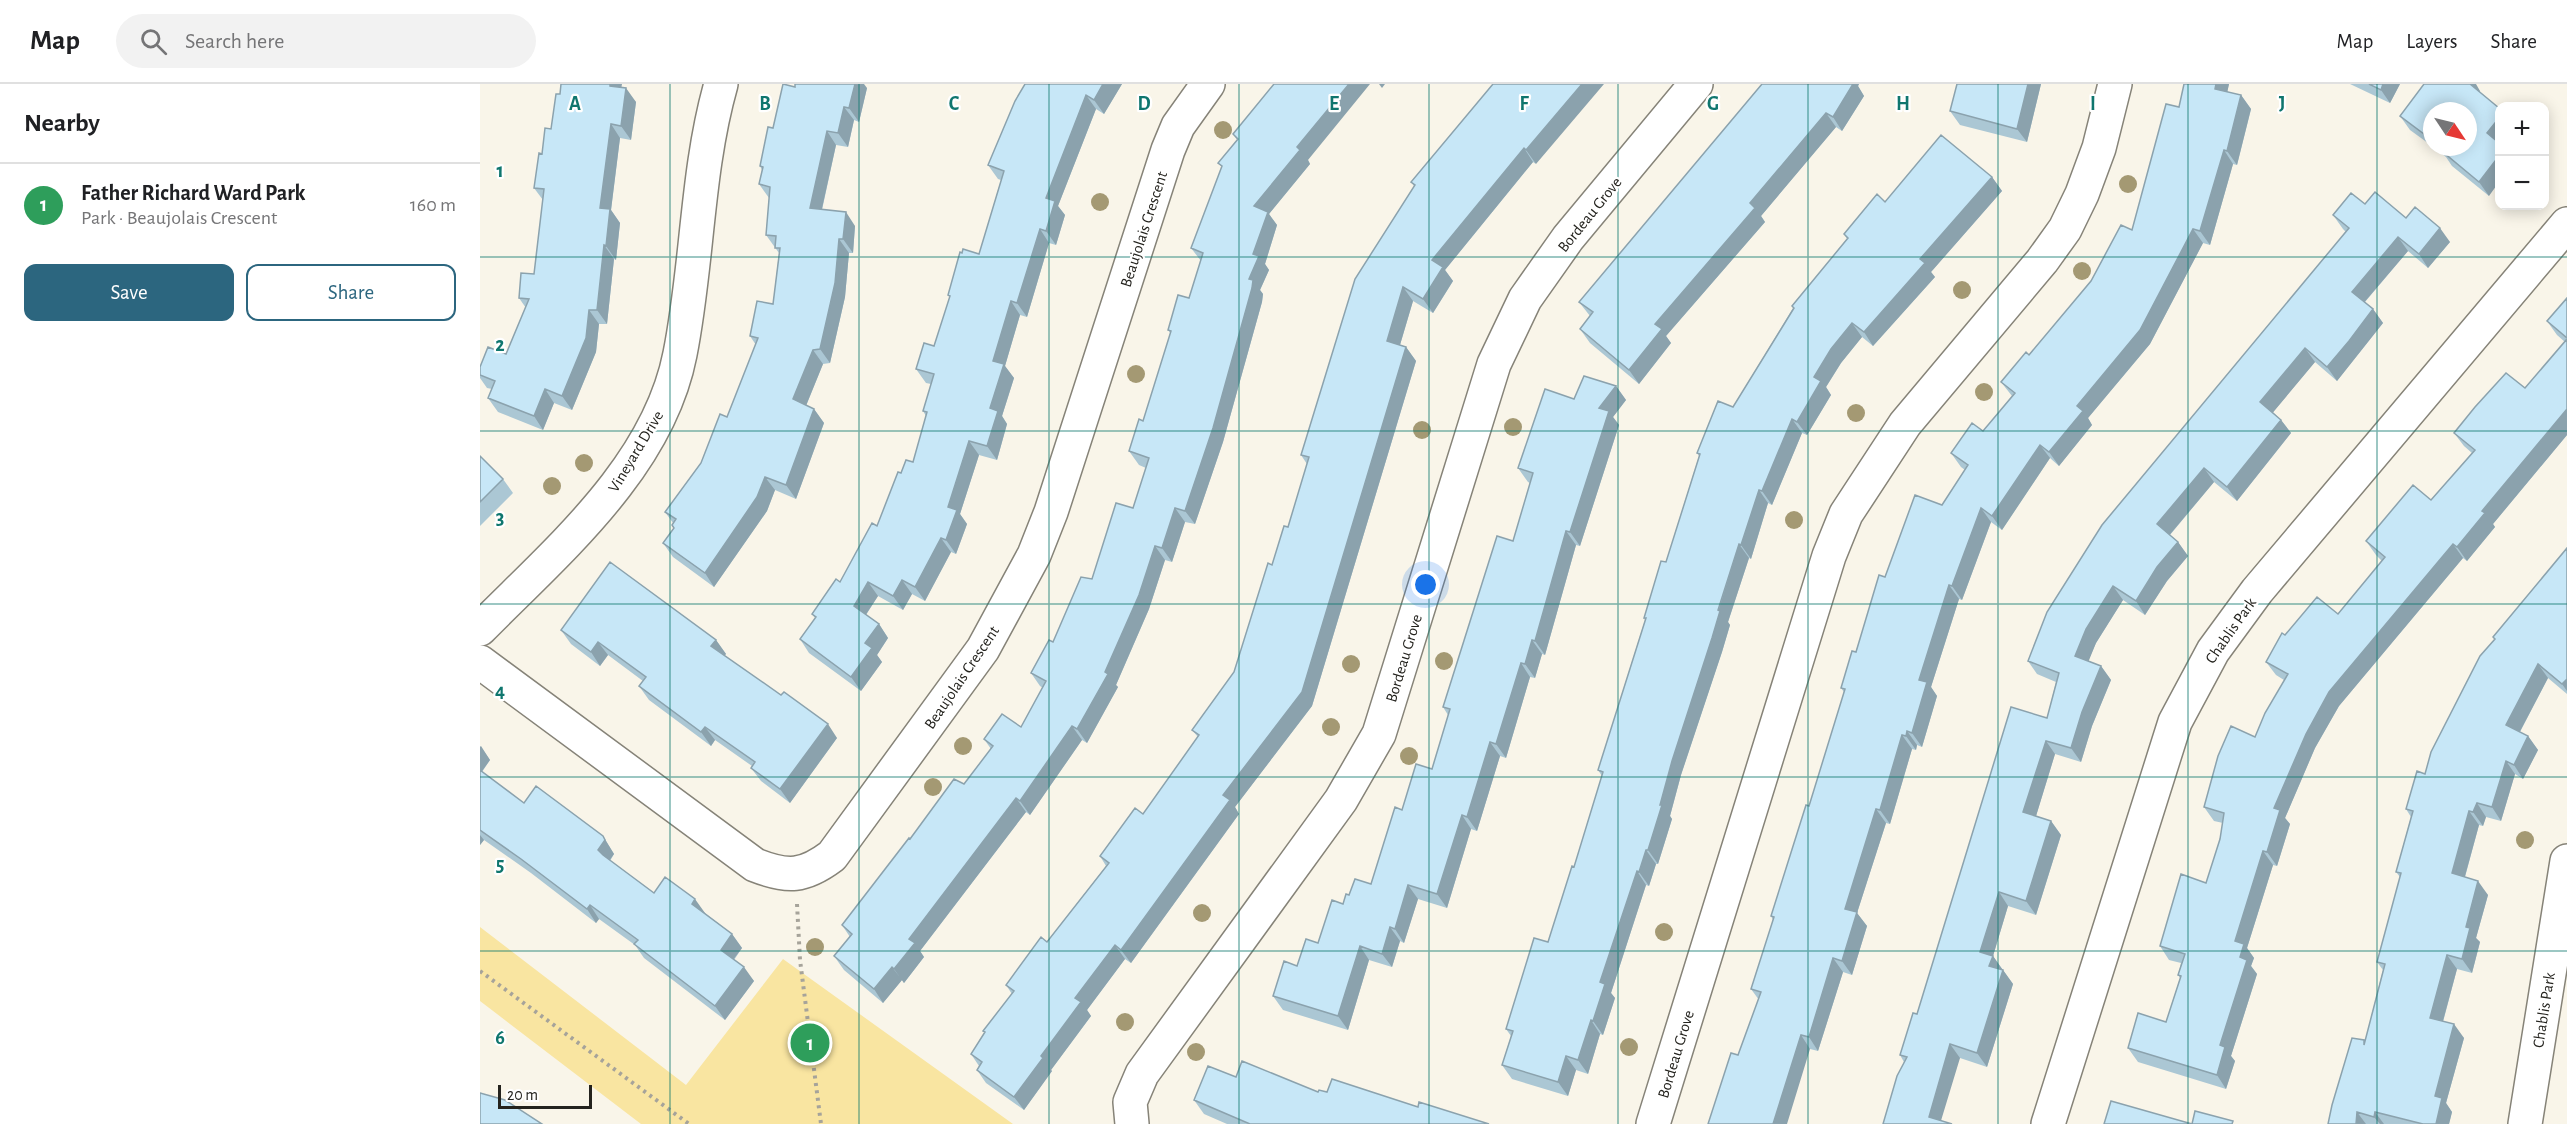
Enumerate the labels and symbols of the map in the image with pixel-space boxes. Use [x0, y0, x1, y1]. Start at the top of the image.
text: A [569, 94, 581, 114]
text: B [759, 94, 771, 114]
text: C [949, 94, 960, 114]
text: D [1137, 94, 1151, 114]
text: E [1329, 94, 1339, 114]
text: F [1519, 94, 1529, 114]
text: G [1707, 94, 1719, 114]
text: H [1896, 94, 1910, 114]
text: I [2090, 94, 2096, 114]
text: J [2279, 94, 2285, 114]
north arrow [2423, 102, 2477, 156]
text: 1 [496, 161, 504, 181]
street label: Beaujolais Crescent [1118, 169, 1171, 289]
street label: Bordeau Grove [1555, 174, 1625, 255]
text: 2 [495, 335, 505, 355]
street label: Vineyard Drive [605, 408, 667, 495]
text: 3 [496, 508, 504, 528]
your location [1411, 570, 1440, 599]
street label: Chablis Park [2202, 594, 2260, 666]
street label: Bordeau Grove [1383, 612, 1425, 704]
street label: Beaujolais Crescent [921, 623, 1003, 733]
text: 4 [495, 681, 505, 701]
text: 5 [496, 855, 504, 875]
street label: Chablis Park [2530, 971, 2558, 1049]
street label: Bordeau Grove [1655, 1008, 1697, 1100]
pin: 1 [790, 1020, 830, 1066]
text: 6 [495, 1028, 505, 1048]
scale bar [498, 1082, 592, 1110]

